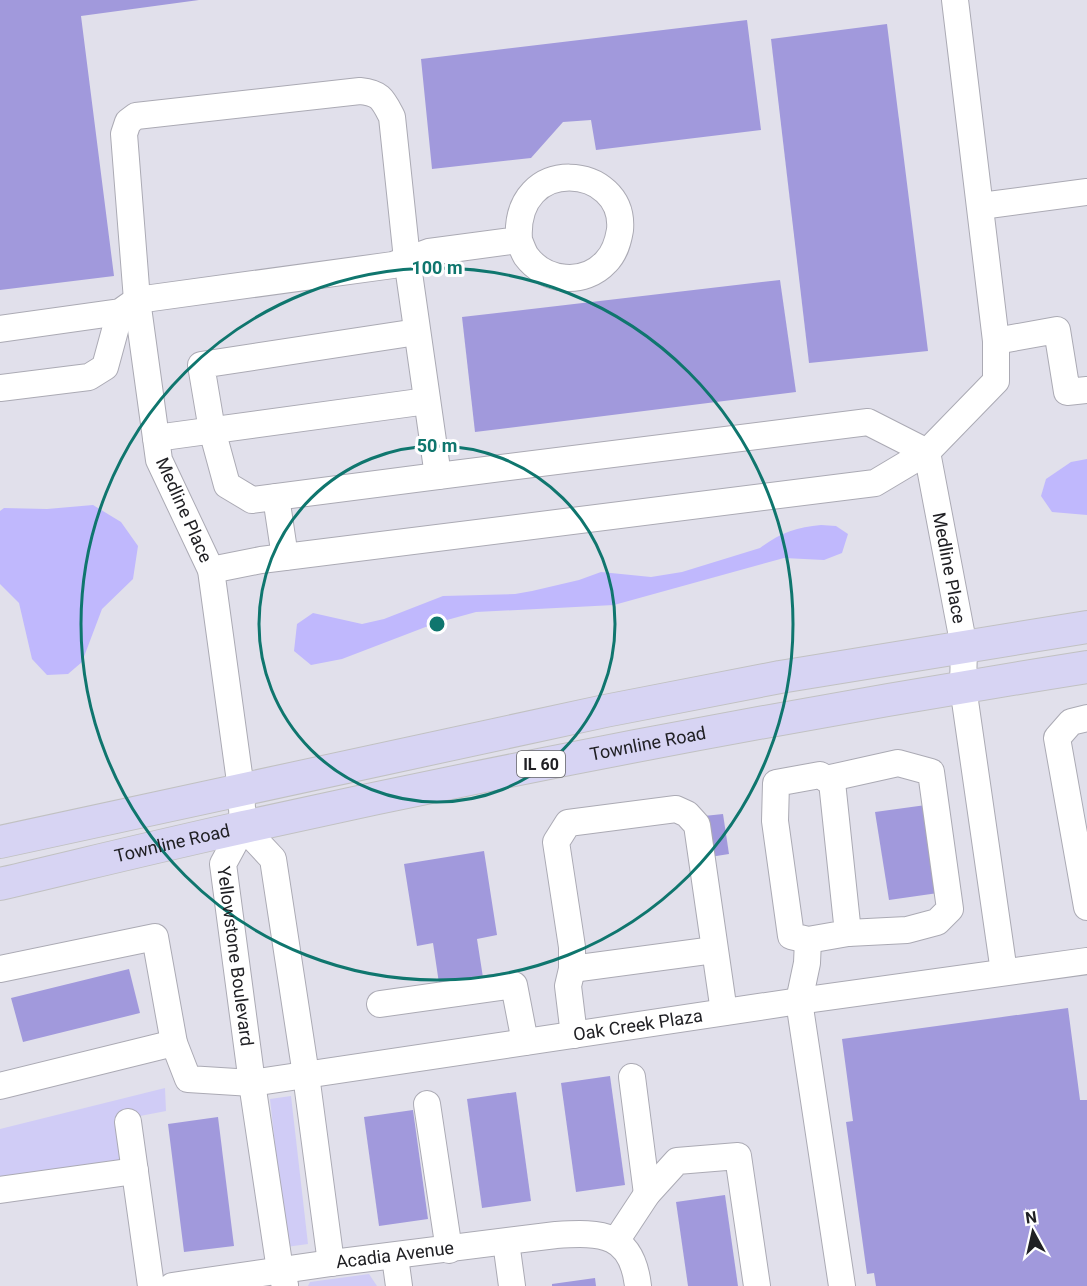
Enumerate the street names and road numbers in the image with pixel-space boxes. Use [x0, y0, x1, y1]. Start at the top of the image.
street label: Medline Place [152, 454, 217, 566]
street label: Medline Place [929, 511, 970, 625]
street label: Townline Road [588, 722, 708, 765]
road number: IL 60 [517, 751, 565, 777]
street label: Townline Road [112, 819, 232, 866]
street label: Yellowstone Boulevard [213, 865, 258, 1047]
street label: Oak Creek Plaza [572, 1005, 704, 1045]
street label: Acadia Avenue [335, 1237, 455, 1272]

